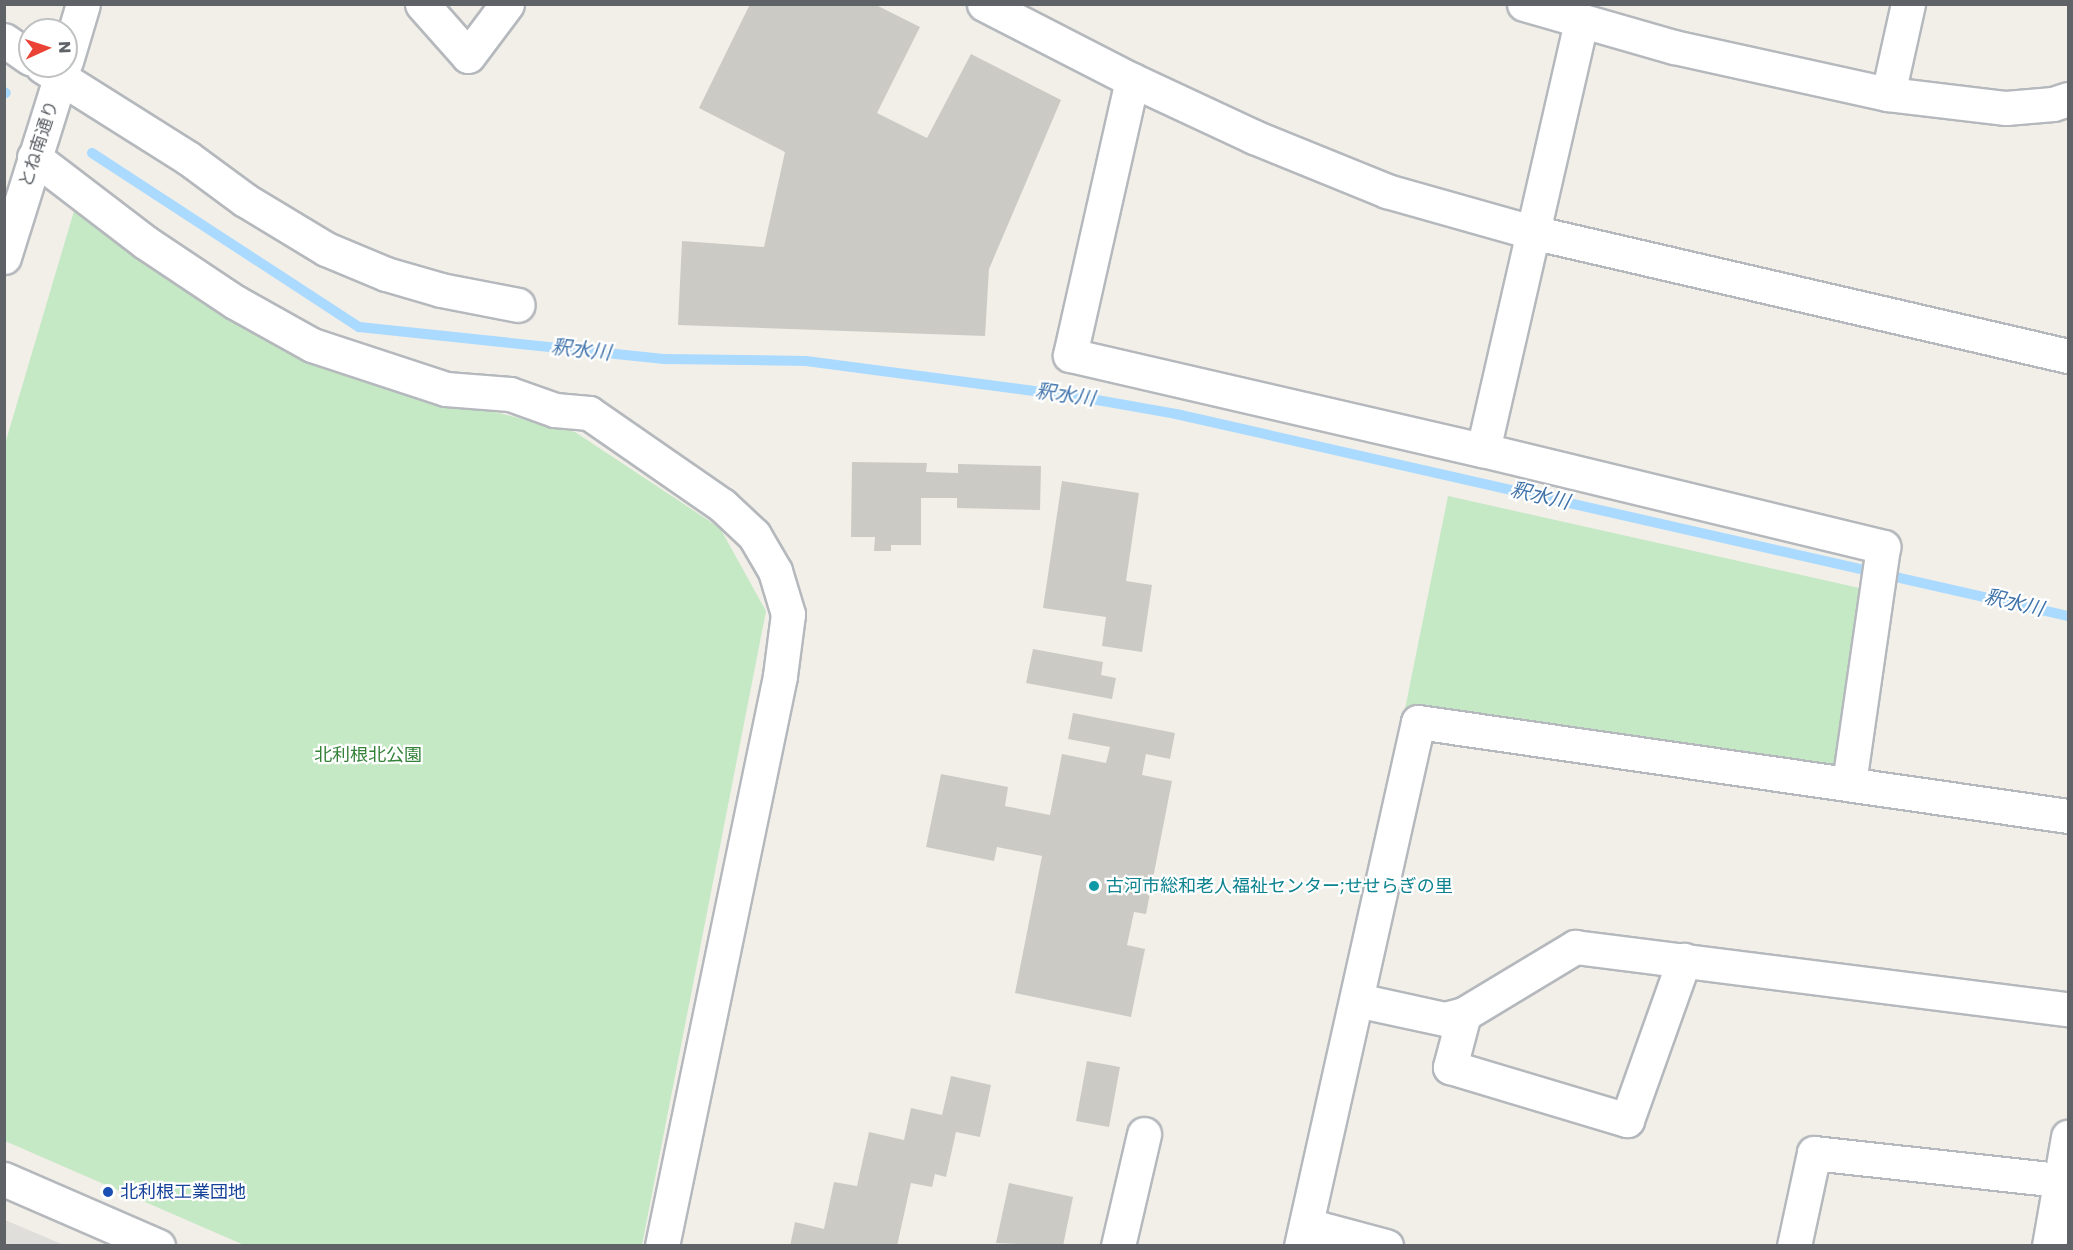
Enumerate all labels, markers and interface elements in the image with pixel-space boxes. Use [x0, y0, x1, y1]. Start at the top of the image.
north arrow [18, 18, 78, 78]
text: N [53, 41, 76, 54]
street label: とね南通り [15, 98, 63, 190]
water label: 釈水川 [550, 335, 612, 365]
water label: 釈水川 [1034, 379, 1096, 411]
water label: 釈水川 [1508, 478, 1572, 514]
water label: 釈水川 [1982, 585, 2046, 621]
park label: 北利根北公園 [314, 744, 422, 766]
place label: 古河市総和老人福祉センター;せせらぎの里 [1106, 875, 1453, 897]
marker: 古河市総和老人福祉センター;せせらぎの里 [1087, 879, 1101, 893]
place label: 北利根工業団地 [120, 1181, 246, 1203]
marker: 北利根工業団地 [101, 1185, 115, 1199]

